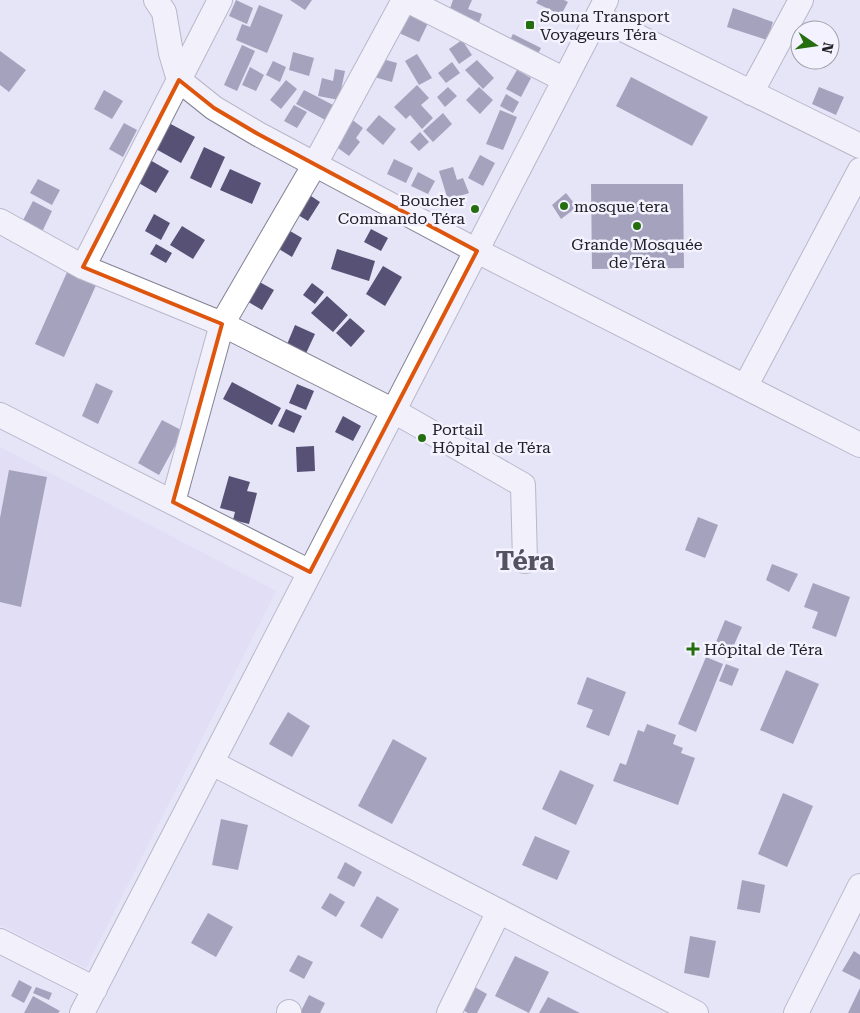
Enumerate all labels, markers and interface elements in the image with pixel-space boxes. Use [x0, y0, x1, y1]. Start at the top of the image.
place label: Souna Transport Voyageurs Téra [540, 7, 670, 44]
marker: Souna Transport Voyageurs Téra [524, 19, 536, 31]
north arrow [790, 20, 840, 70]
text: N [819, 41, 837, 55]
place label: Boucher Commando Téra [338, 191, 465, 228]
place label: mosque tera [574, 197, 669, 216]
marker: mosque tera [558, 200, 570, 212]
marker: Boucher Commando Téra [469, 203, 481, 215]
marker: Grande Mosquée de Téra [631, 220, 643, 232]
place label: Grande Mosquée de Téra [571, 235, 703, 272]
place label: Portail Hôpital de Téra [432, 420, 551, 457]
marker: Portail Hôpital de Téra [416, 432, 428, 444]
district label: Téra [496, 546, 554, 576]
place label: Hôpital de Téra [704, 640, 823, 659]
marker: Hôpital de Téra [686, 642, 700, 656]

